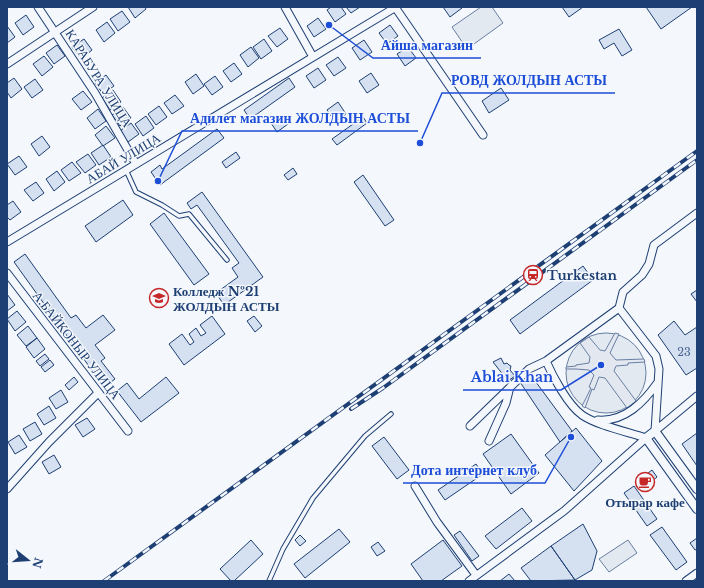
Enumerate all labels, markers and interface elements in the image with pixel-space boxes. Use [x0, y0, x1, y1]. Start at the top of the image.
street label: КАРАБУРА УЛИЦА [62, 26, 136, 131]
callout: Айша магазин [373, 32, 481, 58]
text: Айша магазин [381, 36, 473, 54]
callout: РОВД ЖОЛДЫН АСТЫ [442, 67, 615, 93]
text: РОВД ЖОЛДЫН АСТЫ [451, 71, 607, 89]
callout: Адилет магазин ЖОЛДЫН АСТЫ [182, 105, 418, 131]
text: Адилет магазин ЖОЛДЫН АСТЫ [190, 109, 410, 127]
street label: АБАЙ УЛИЦА [83, 129, 164, 187]
station icon: Turkestan [522, 264, 544, 286]
place label: Turkestan [547, 267, 617, 284]
place label: Колледж №21 ЖОЛДЫН АСТЫ [173, 283, 280, 315]
school or university icon: Колледж №21 ЖОЛДЫН АСТЫ [148, 287, 170, 309]
street label: А.БАЙКОНЫР УЛИЦА [29, 288, 125, 403]
house number: 23 [677, 345, 691, 359]
callout: Ablai Khan [463, 364, 561, 390]
text: Ablai Khan [470, 368, 553, 386]
callout: Дота интернет клуб [403, 457, 545, 483]
text: Дота интернет клуб [411, 461, 537, 479]
cafe icon: Отырар кафе [634, 471, 656, 493]
place label: Отырар кафе [605, 494, 685, 511]
north arrow [8, 540, 48, 580]
text: N [29, 556, 46, 571]

